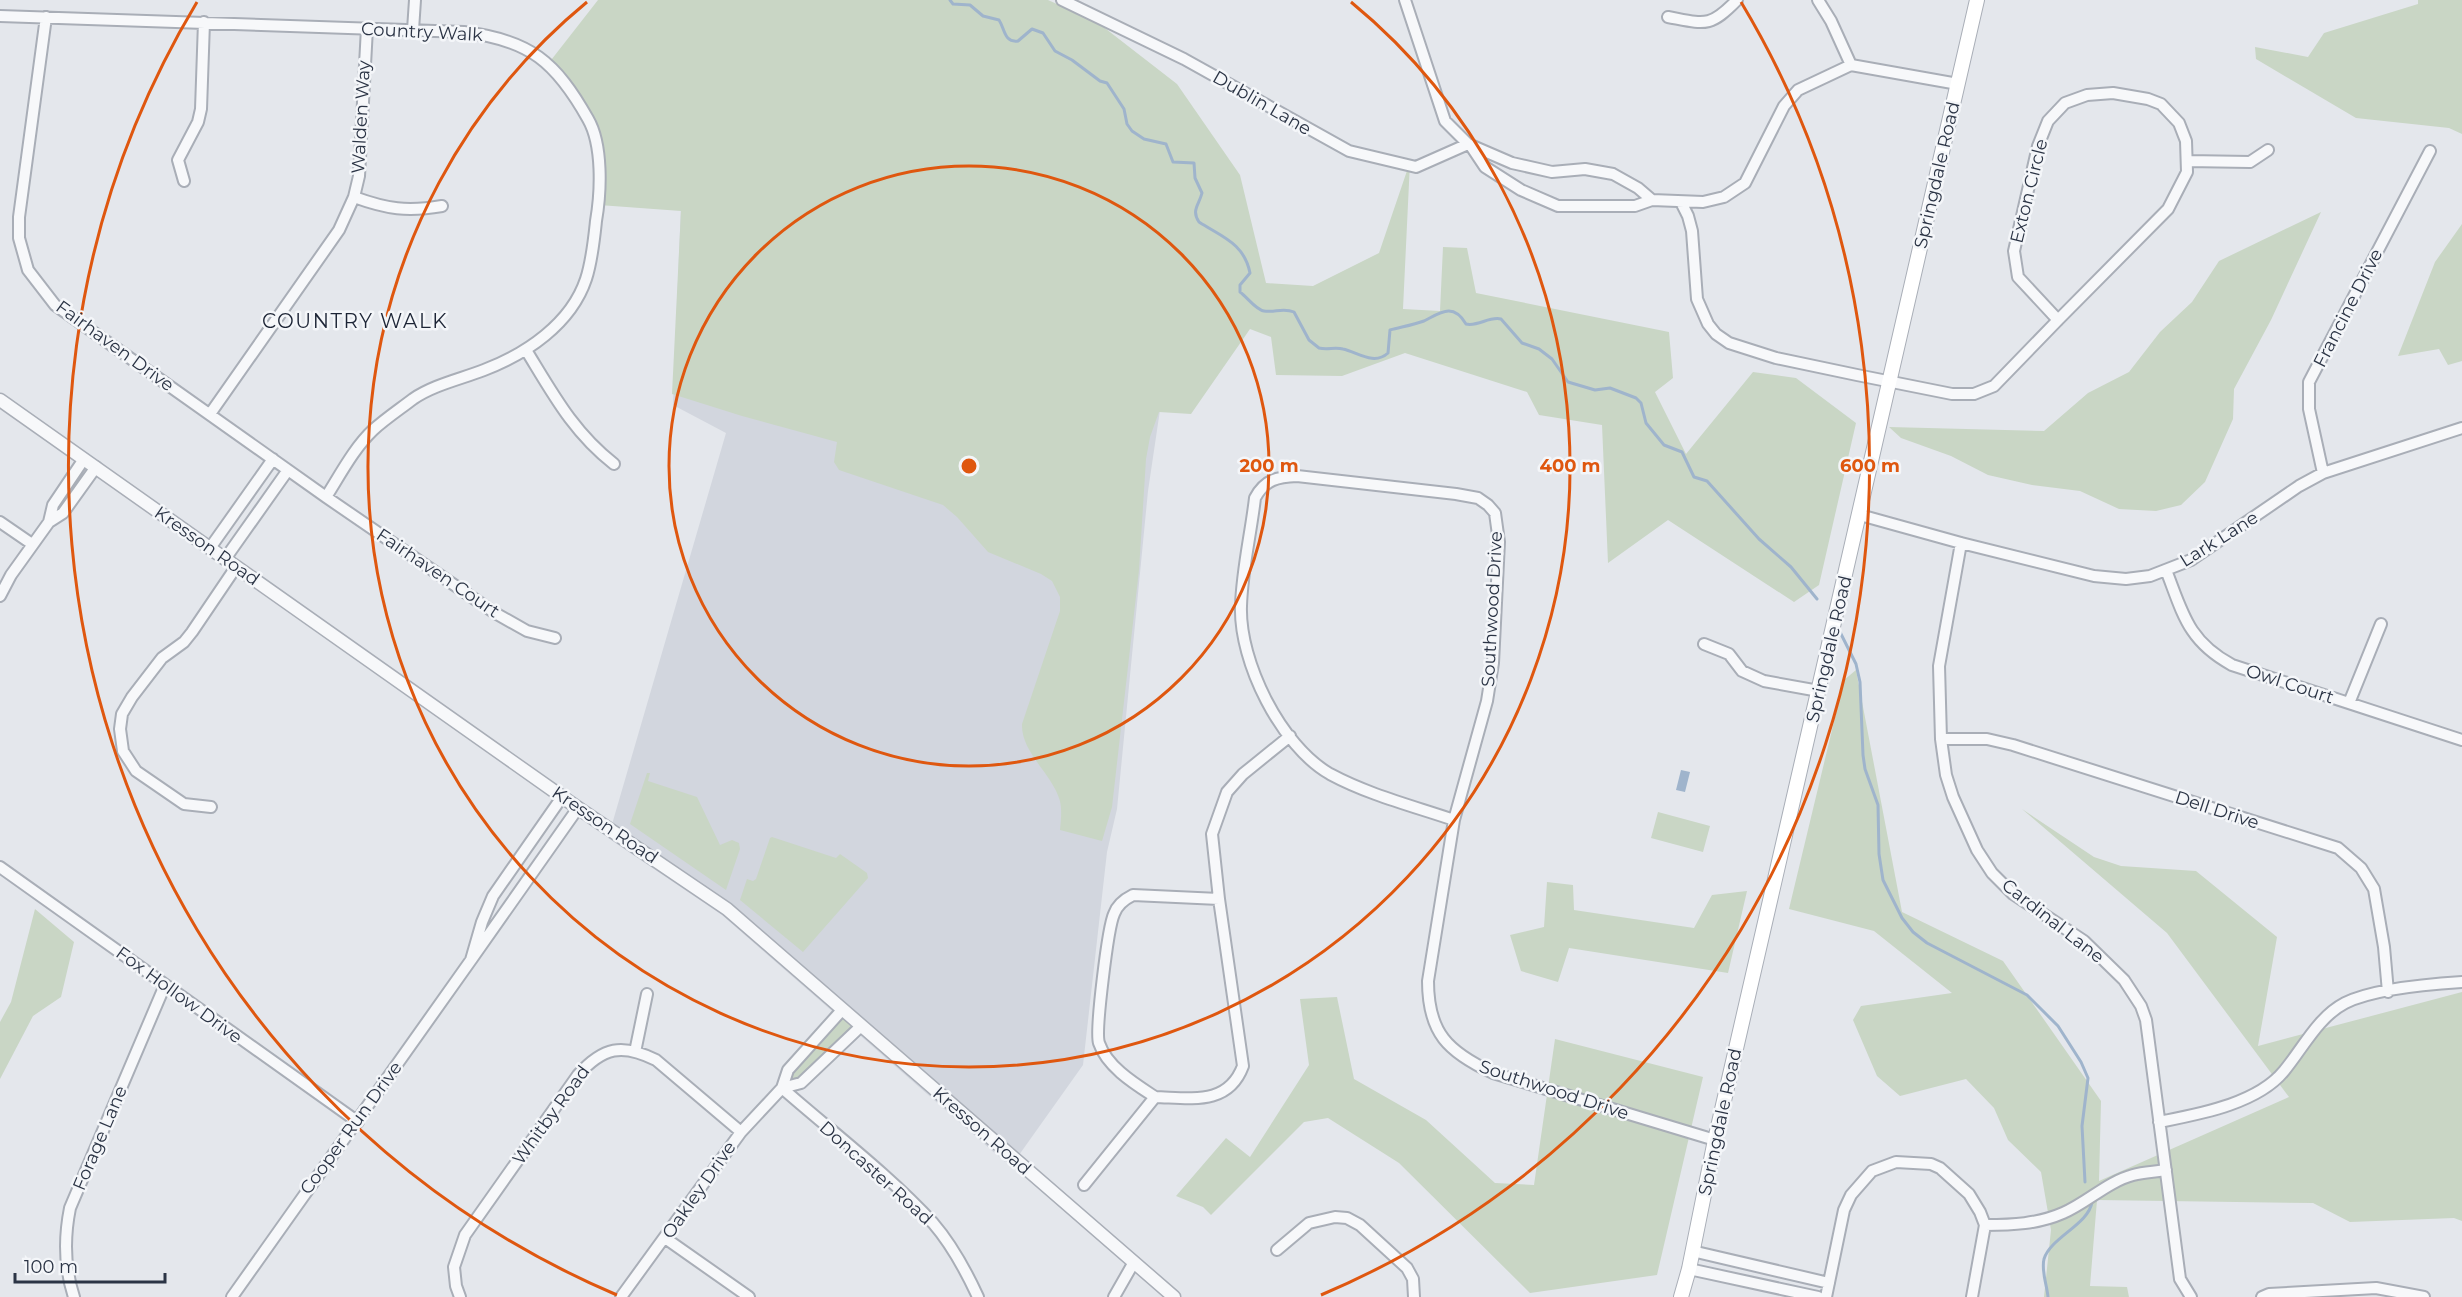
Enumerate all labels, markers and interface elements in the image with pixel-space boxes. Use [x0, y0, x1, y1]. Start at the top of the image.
street label: Country Walk [360, 18, 484, 46]
street label: Walden Way [347, 60, 375, 174]
street label: Dublin Lane [1209, 66, 1315, 140]
street label: Springdale Road [1909, 99, 1965, 251]
street label: Exton Circle [2005, 136, 2053, 245]
street label: Francine Drive [2309, 245, 2387, 371]
street label: Fairhaven Drive [52, 296, 178, 396]
district label: COUNTRY WALK [262, 309, 448, 333]
text: 200 m [1239, 455, 1299, 477]
text: 400 m [1540, 455, 1600, 477]
text: 600 m [1840, 455, 1900, 477]
centre of rings [959, 456, 979, 476]
street label: Kresson Road [150, 502, 264, 590]
street label: Lark Lane [2176, 506, 2262, 572]
street label: Fairhaven Court [372, 524, 504, 622]
street label: Southwood Drive [1477, 530, 1507, 687]
street label: Springdale Road [1801, 573, 1857, 725]
street label: Owl Court [2243, 659, 2337, 709]
street label: Kresson Road [548, 781, 662, 869]
street label: Dell Drive [2172, 786, 2262, 834]
street label: Cardinal Lane [1997, 874, 2109, 968]
street label: Fox Hollow Drive [112, 942, 247, 1048]
street label: Springdale Road [1694, 1046, 1746, 1198]
street label: Southwood Drive [1476, 1055, 1632, 1125]
street label: Cooper Run Drive [295, 1057, 407, 1199]
street label: Whitby Road [508, 1061, 594, 1169]
street label: Forage Lane [68, 1082, 132, 1194]
street label: Kresson Road [928, 1082, 1036, 1180]
street label: Doncaster Road [815, 1116, 937, 1230]
street label: Oakley Drive [657, 1137, 741, 1243]
scale bar [15, 1246, 165, 1284]
text: 100 m [24, 1256, 78, 1278]

